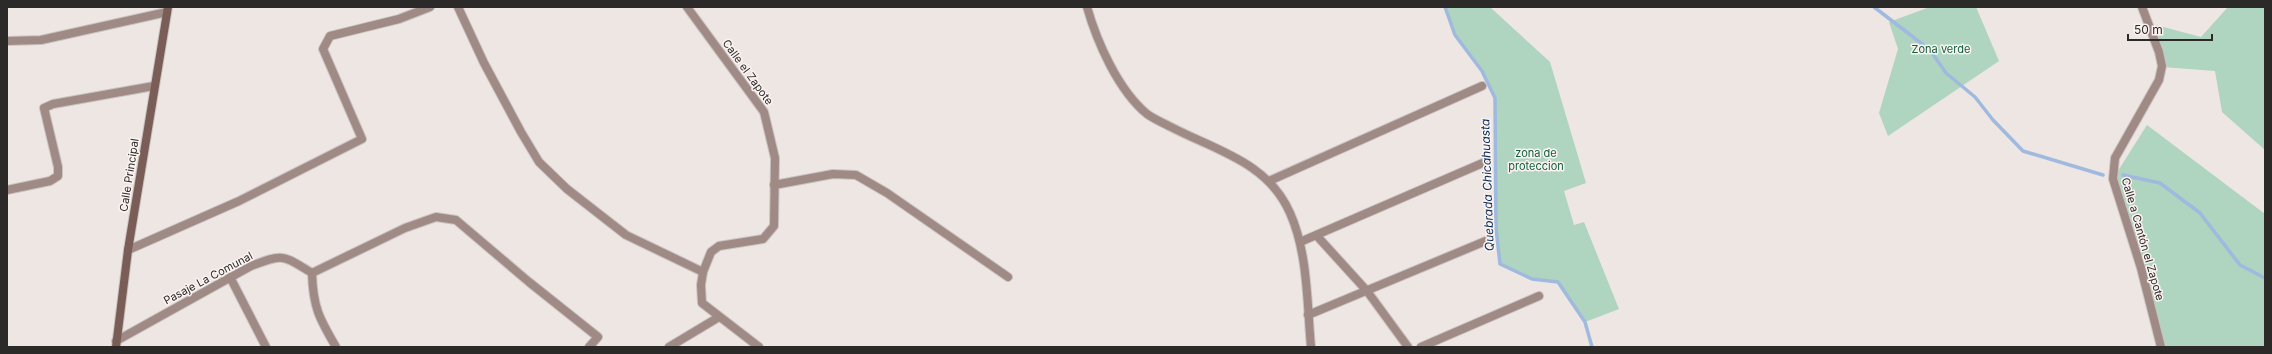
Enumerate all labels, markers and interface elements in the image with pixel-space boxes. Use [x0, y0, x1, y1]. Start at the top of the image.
scale bar [2128, 16, 2212, 42]
text: 50 m [2134, 22, 2163, 37]
street label: Calle el Zapote [720, 37, 776, 107]
park label: Zona verde [1912, 42, 1970, 56]
water label: Quebrada Chicahuasta [1477, 119, 1497, 251]
street label: Calle Principal [116, 137, 142, 213]
park label: zona de proteccion [1508, 146, 1564, 173]
street label: Calle a Cantón el Zapote [2119, 176, 2167, 302]
street label: Pasaje La Comunal [161, 249, 255, 307]

